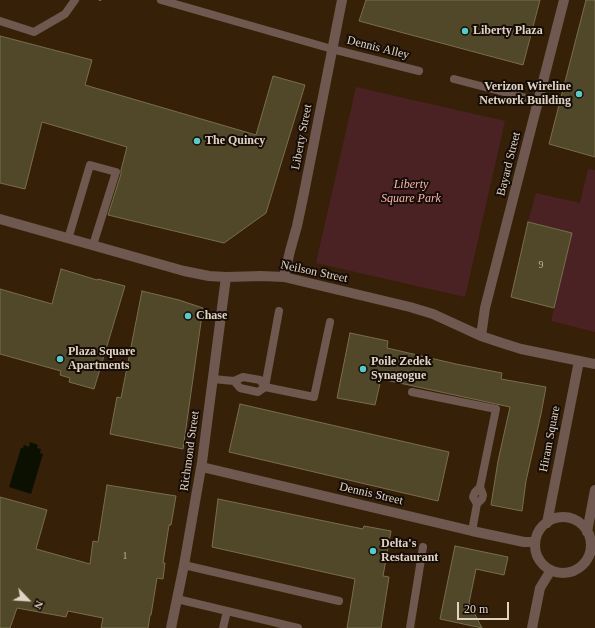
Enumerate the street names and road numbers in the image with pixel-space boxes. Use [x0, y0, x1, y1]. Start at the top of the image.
street label: Dennis Alley [345, 33, 411, 63]
street label: Liberty Street [289, 103, 315, 171]
street label: Bayard Street [494, 130, 524, 198]
street label: Neilson Street [279, 258, 349, 286]
street label: Hiram Square [537, 405, 563, 473]
street label: Richmond Street [177, 410, 203, 492]
street label: Dennis Street [338, 480, 404, 508]

